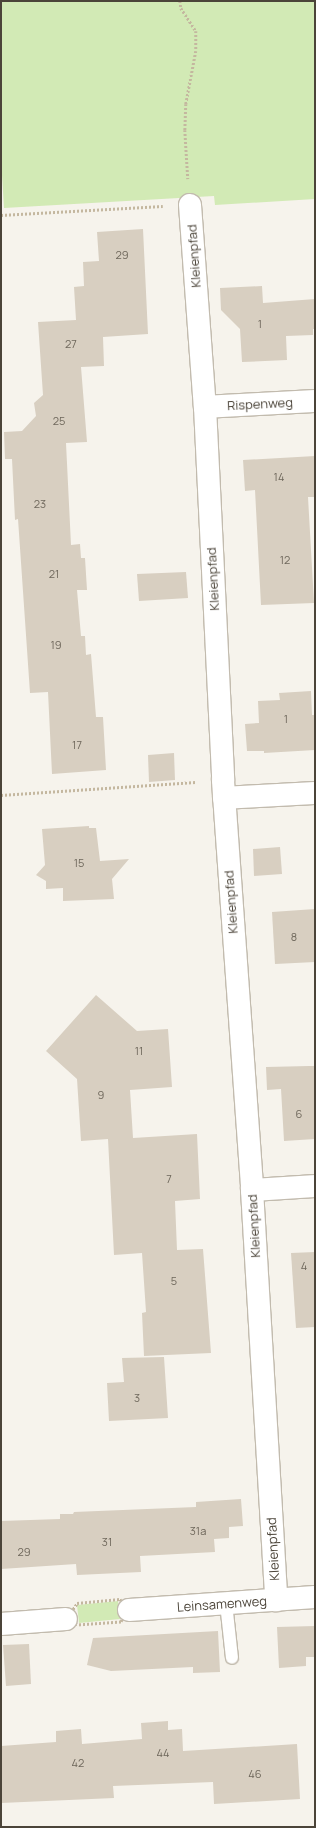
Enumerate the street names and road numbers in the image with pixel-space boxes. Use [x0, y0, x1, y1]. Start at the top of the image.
street label: Kleienpfad [184, 224, 204, 288]
street label: Rispenweg [227, 394, 293, 414]
street label: Kleienpfad [204, 547, 222, 611]
street label: Kleienpfad [221, 870, 241, 934]
street label: Kleienpfad [245, 1194, 263, 1258]
street label: Kleienpfad [264, 1517, 282, 1581]
street label: Leinsamenweg [176, 1593, 268, 1615]

